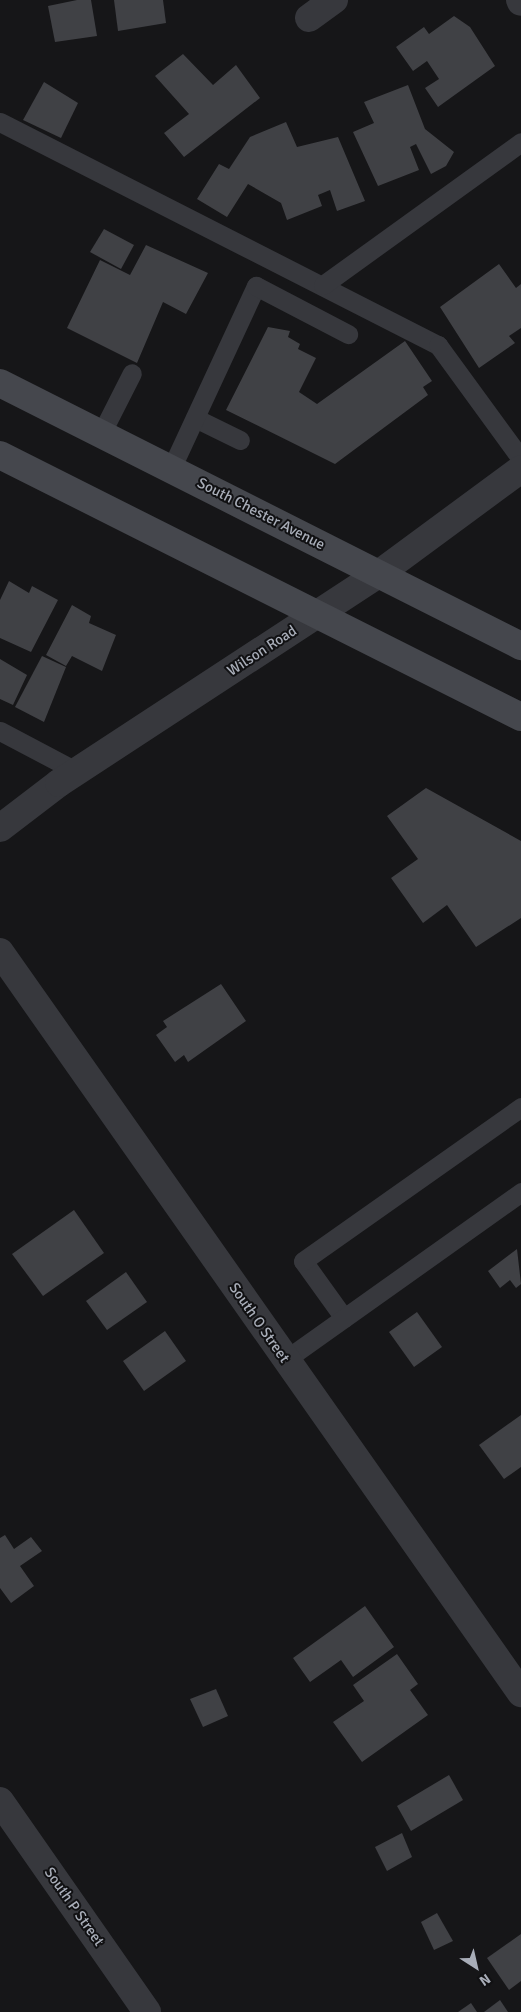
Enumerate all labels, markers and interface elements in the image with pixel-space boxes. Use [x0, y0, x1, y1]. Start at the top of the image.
street label: South Chester Avenue [194, 474, 328, 554]
street label: Wilson Road [224, 622, 300, 680]
street label: South O Street [225, 1280, 293, 1366]
street label: South P Street [40, 1864, 108, 1950]
north arrow [451, 1942, 501, 1992]
text: N [476, 1970, 494, 1989]

